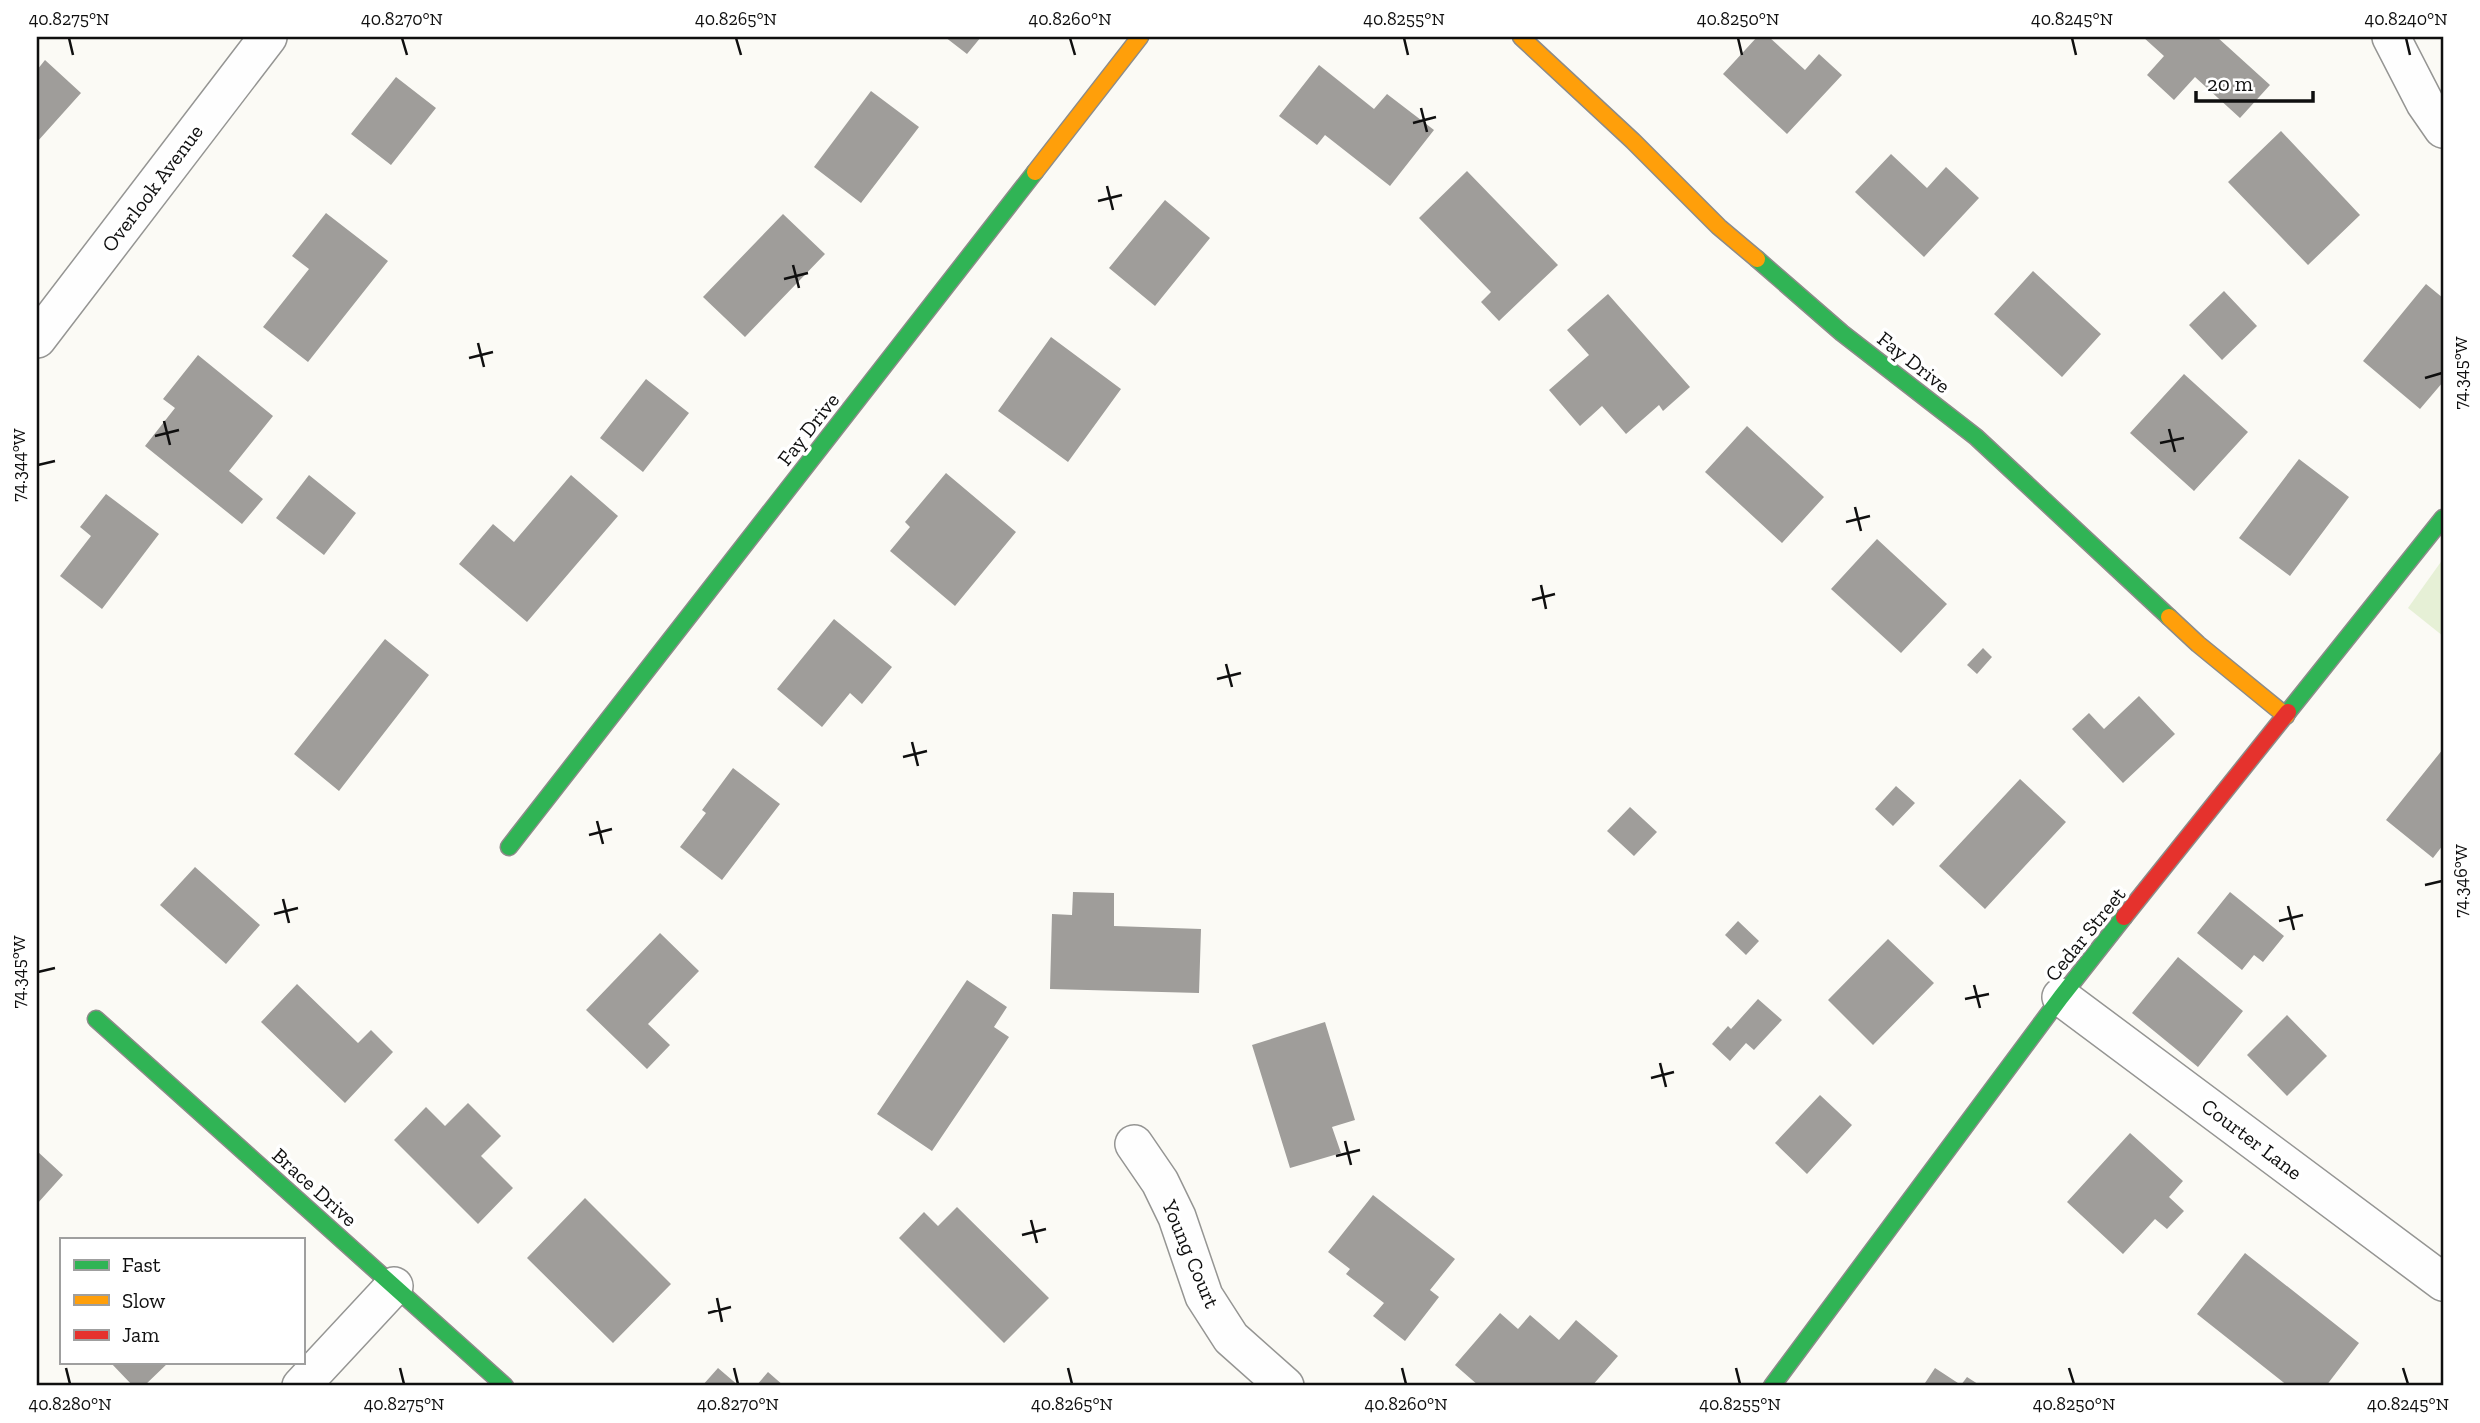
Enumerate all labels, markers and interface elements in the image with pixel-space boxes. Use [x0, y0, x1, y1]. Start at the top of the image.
text: 40.8275°N [29, 8, 109, 30]
text: 40.8270°N [361, 8, 443, 30]
text: 40.8265°N [695, 8, 777, 30]
text: 40.8260°N [1029, 8, 1111, 30]
text: 40.8255°N [1363, 8, 1445, 30]
text: 40.8250°N [1697, 8, 1779, 30]
text: 40.8245°N [2031, 8, 2113, 30]
text: 40.8240°N [2364, 8, 2448, 30]
scale bar [2196, 60, 2314, 104]
text: 20 m [2207, 71, 2253, 96]
street label: Overlook Avenue [96, 119, 208, 257]
street label: Fay Drive [1873, 326, 1956, 398]
text: 74.345°W [2450, 336, 2472, 410]
street label: Fay Drive [772, 387, 844, 470]
text: 74.344°W [8, 428, 30, 502]
text: 74.346°W [2450, 844, 2472, 918]
street label: Cedar Street [2040, 882, 2131, 986]
text: 74.345°W [8, 935, 30, 1009]
street label: Courter Lane [2197, 1093, 2307, 1185]
street label: Brace Drive [267, 1142, 363, 1232]
street label: Young Court [1157, 1195, 1225, 1312]
legend [60, 1238, 304, 1364]
text: Fast [122, 1252, 161, 1277]
text: Slow [122, 1288, 165, 1313]
text: Jam [122, 1322, 159, 1347]
text: 40.8280°N [28, 1393, 112, 1415]
text: 40.8275°N [364, 1393, 444, 1415]
text: 40.8270°N [697, 1393, 779, 1415]
text: 40.8265°N [1031, 1393, 1113, 1415]
text: 40.8260°N [1365, 1393, 1447, 1415]
text: 40.8255°N [1699, 1393, 1781, 1415]
text: 40.8250°N [2033, 1393, 2115, 1415]
text: 40.8245°N [2367, 1393, 2449, 1415]

